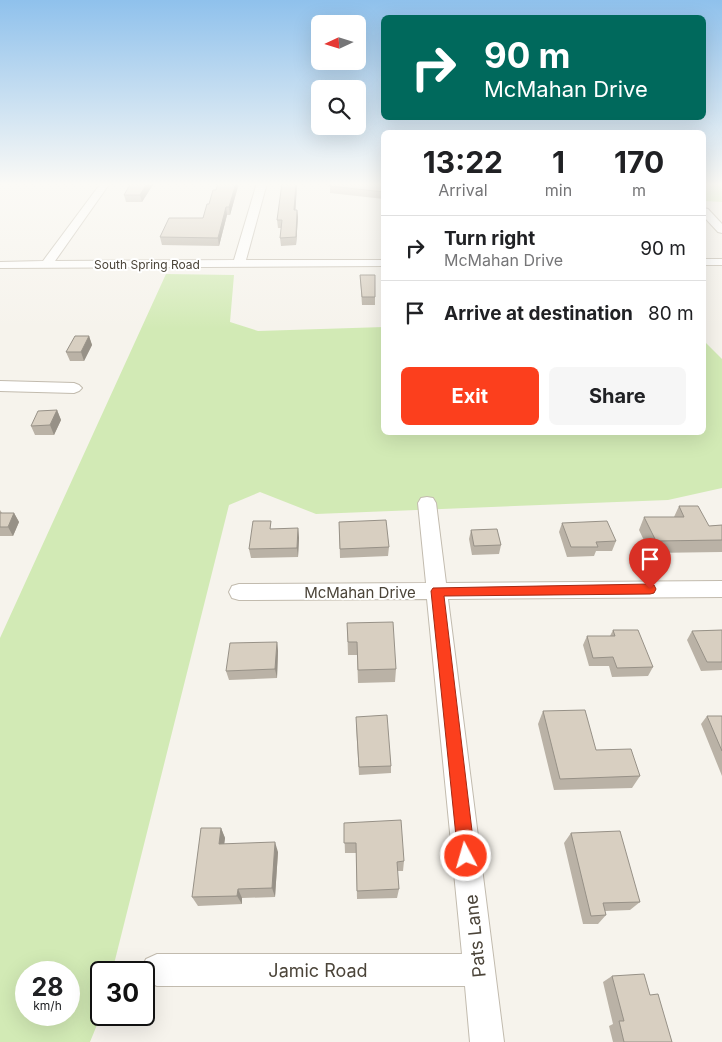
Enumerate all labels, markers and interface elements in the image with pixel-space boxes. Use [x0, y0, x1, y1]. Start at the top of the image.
north arrow [311, 15, 366, 70]
map controls [311, 15, 366, 135]
text: 90 m [484, 34, 571, 76]
icon: right [401, 35, 466, 100]
text: McMahan Drive [484, 76, 648, 102]
button: search [311, 80, 366, 135]
text: 13:22 [423, 144, 503, 180]
text: 1 [552, 144, 565, 180]
text: 170 [614, 144, 664, 180]
text: Arrival [438, 180, 488, 200]
text: min [545, 180, 572, 200]
text: m [632, 180, 646, 200]
text: Turn right [444, 227, 535, 250]
icon: right [401, 234, 429, 262]
text: 90 m [640, 237, 686, 260]
text: McMahan Drive [444, 250, 563, 270]
street label: South Spring Road [94, 257, 200, 272]
icon: arrive [401, 299, 429, 327]
text: Arrive at destination [444, 302, 633, 325]
text: 80 m [648, 302, 694, 325]
button: Exit [401, 367, 539, 425]
button: Share [549, 367, 686, 425]
pin [629, 538, 671, 589]
icon: arrive [636, 545, 664, 573]
street label: McMahan Drive [304, 583, 416, 602]
position arrow [439, 829, 491, 881]
street label: Pats Lane [460, 893, 490, 979]
street label: Jamic Road [268, 960, 368, 981]
speed limit sign: 30 [90, 961, 155, 1026]
text: 28 [31, 972, 64, 1002]
text: km/h [33, 998, 62, 1013]

